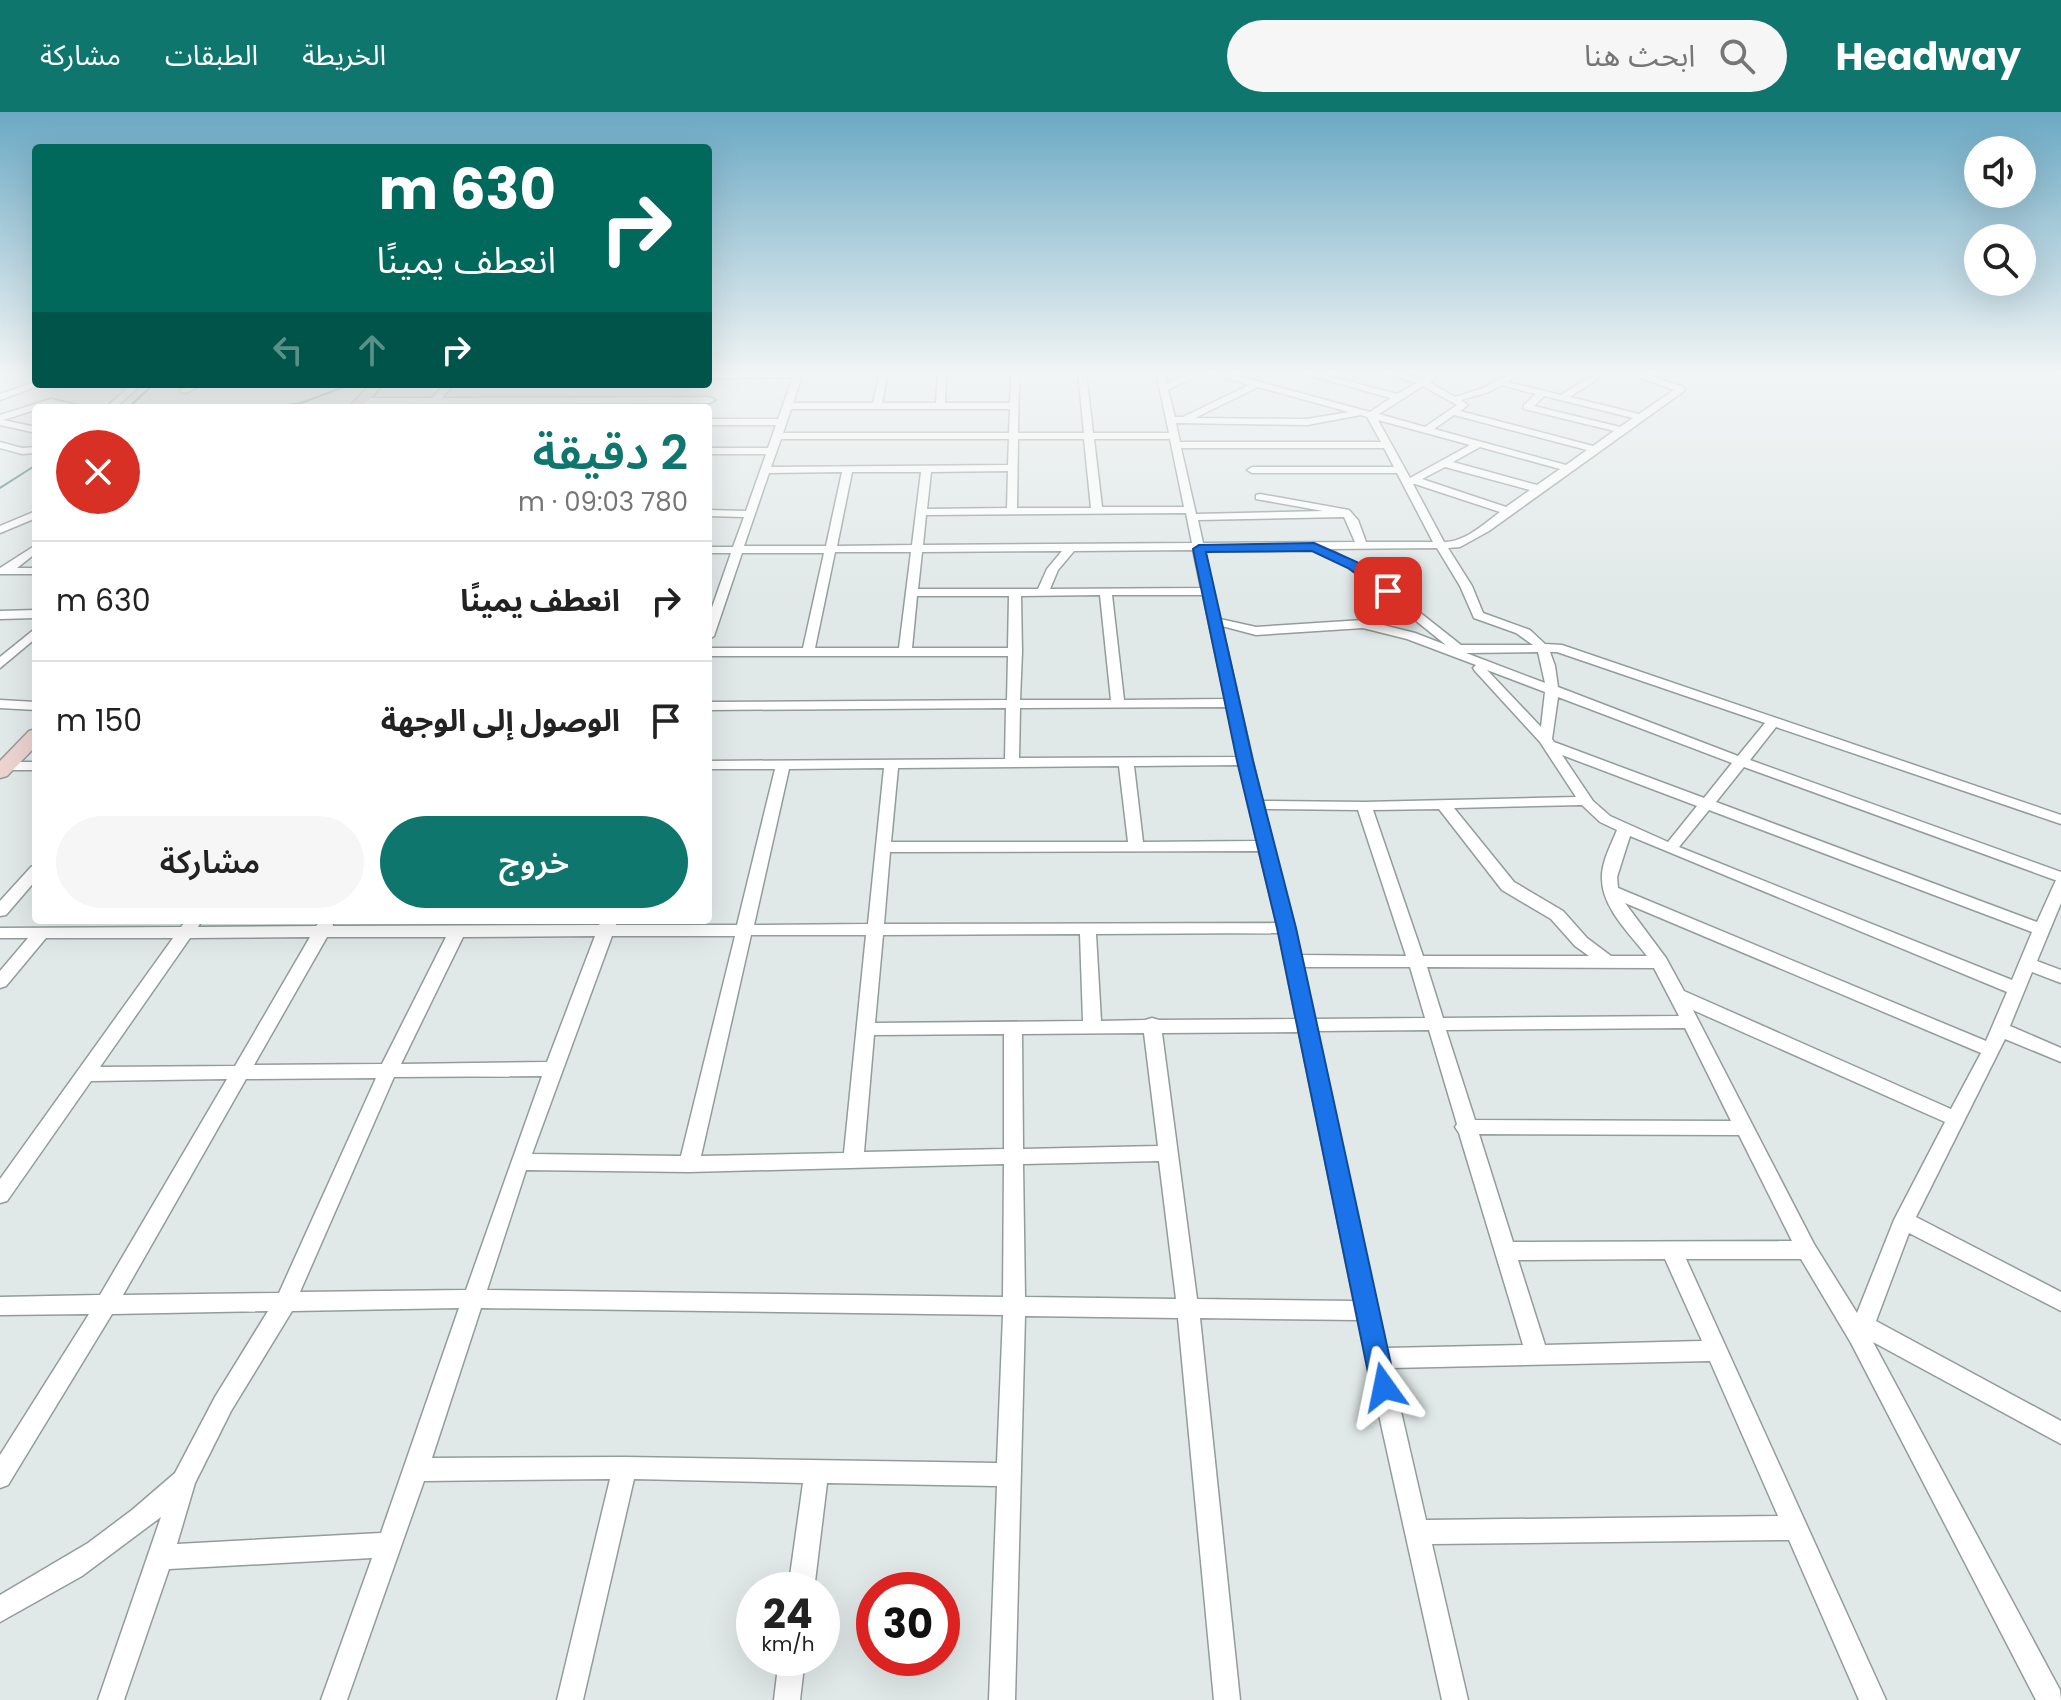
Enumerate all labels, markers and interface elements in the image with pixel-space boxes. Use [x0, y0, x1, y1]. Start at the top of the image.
search box [1227, 20, 1787, 92]
text: Headway [1835, 30, 2021, 83]
text: ابحث هنا [1584, 34, 1695, 77]
icon: search [1715, 34, 1759, 78]
text: مشاركة [40, 36, 121, 75]
text: الطبقات [165, 36, 258, 75]
text: الخريطة [302, 36, 386, 75]
map controls [1964, 136, 2036, 296]
button: sound [1964, 136, 2036, 208]
text: 630 m [379, 150, 556, 229]
icon: right [584, 176, 688, 280]
button: search [1964, 224, 2036, 296]
text: انعطف يمينًا [376, 235, 556, 286]
icon: left [266, 328, 310, 372]
icon: ahead [350, 328, 394, 372]
icon: right [434, 328, 478, 372]
text: 2 دقيقة [533, 419, 688, 486]
button: close [56, 430, 140, 514]
text: 780 m · 09:03 [518, 484, 688, 520]
pin [1354, 557, 1422, 625]
icon: arrive [1366, 569, 1410, 613]
text: 630 m [56, 579, 150, 622]
text: انعطف يمينًا [460, 579, 620, 622]
icon: right [644, 579, 688, 623]
text: 150 m [56, 699, 142, 742]
text: الوصول إلى الوجهة [381, 699, 620, 742]
icon: arrive [644, 699, 688, 743]
button: مشاركة [56, 816, 364, 908]
button: خروج [380, 816, 688, 908]
position arrow [1342, 1345, 1426, 1429]
speed limit sign: 30 [856, 1572, 960, 1676]
text: 24 [763, 1586, 813, 1642]
text: km/h [761, 1630, 815, 1658]

